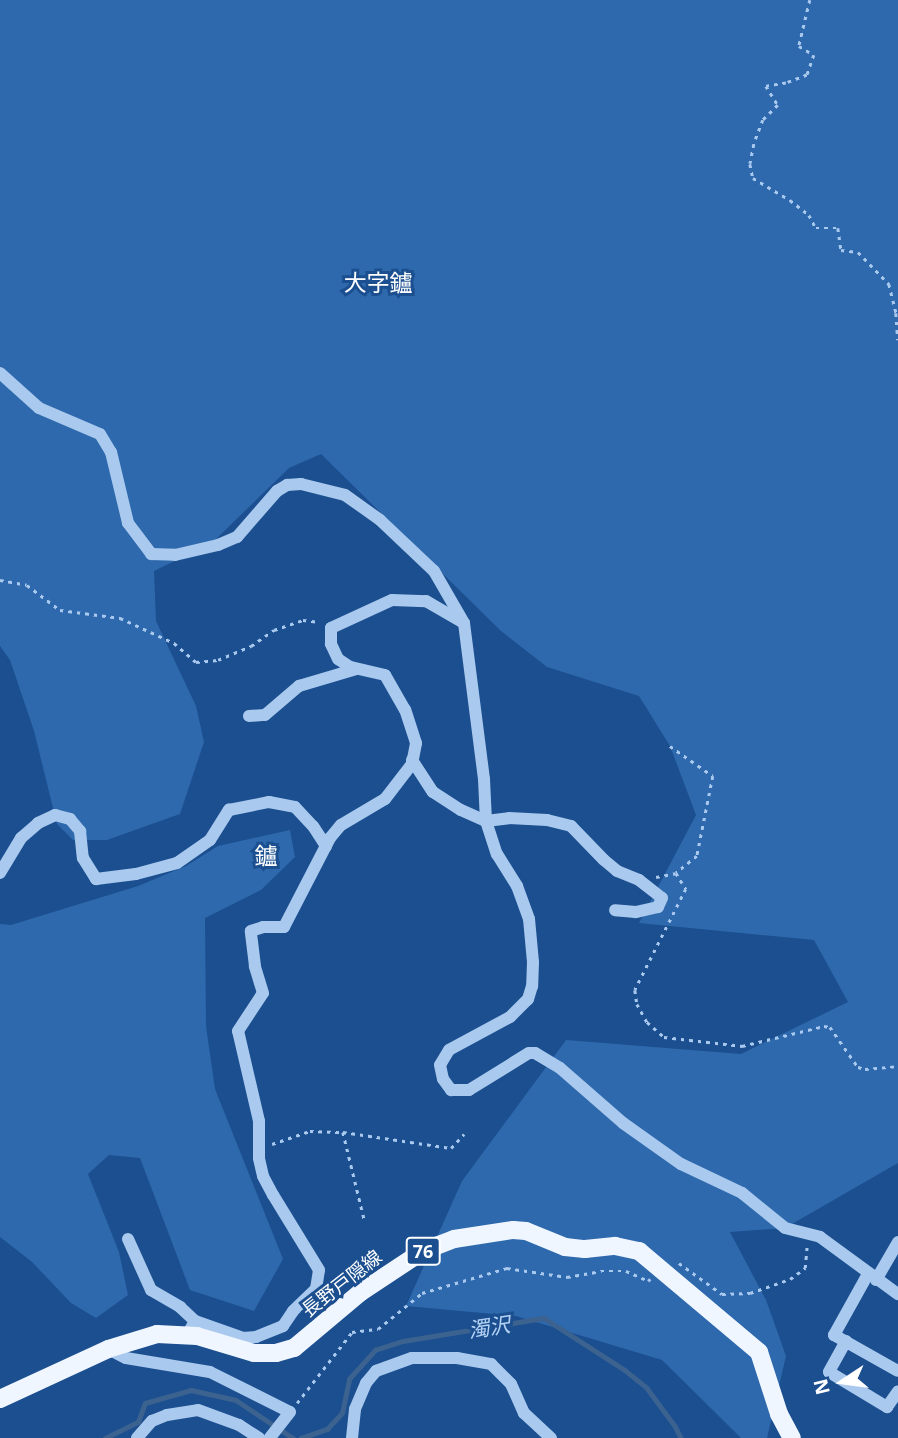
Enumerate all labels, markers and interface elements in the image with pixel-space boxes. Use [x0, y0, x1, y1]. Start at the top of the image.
district label: 大字鑪 [344, 268, 412, 296]
district label: 鑪 [255, 841, 277, 869]
road number: 76 [406, 1236, 440, 1266]
street label: 長野戸隠線 [298, 1246, 386, 1322]
water label: 濁沢 [466, 1311, 512, 1343]
north arrow [807, 1347, 877, 1417]
text: N [807, 1376, 836, 1397]

